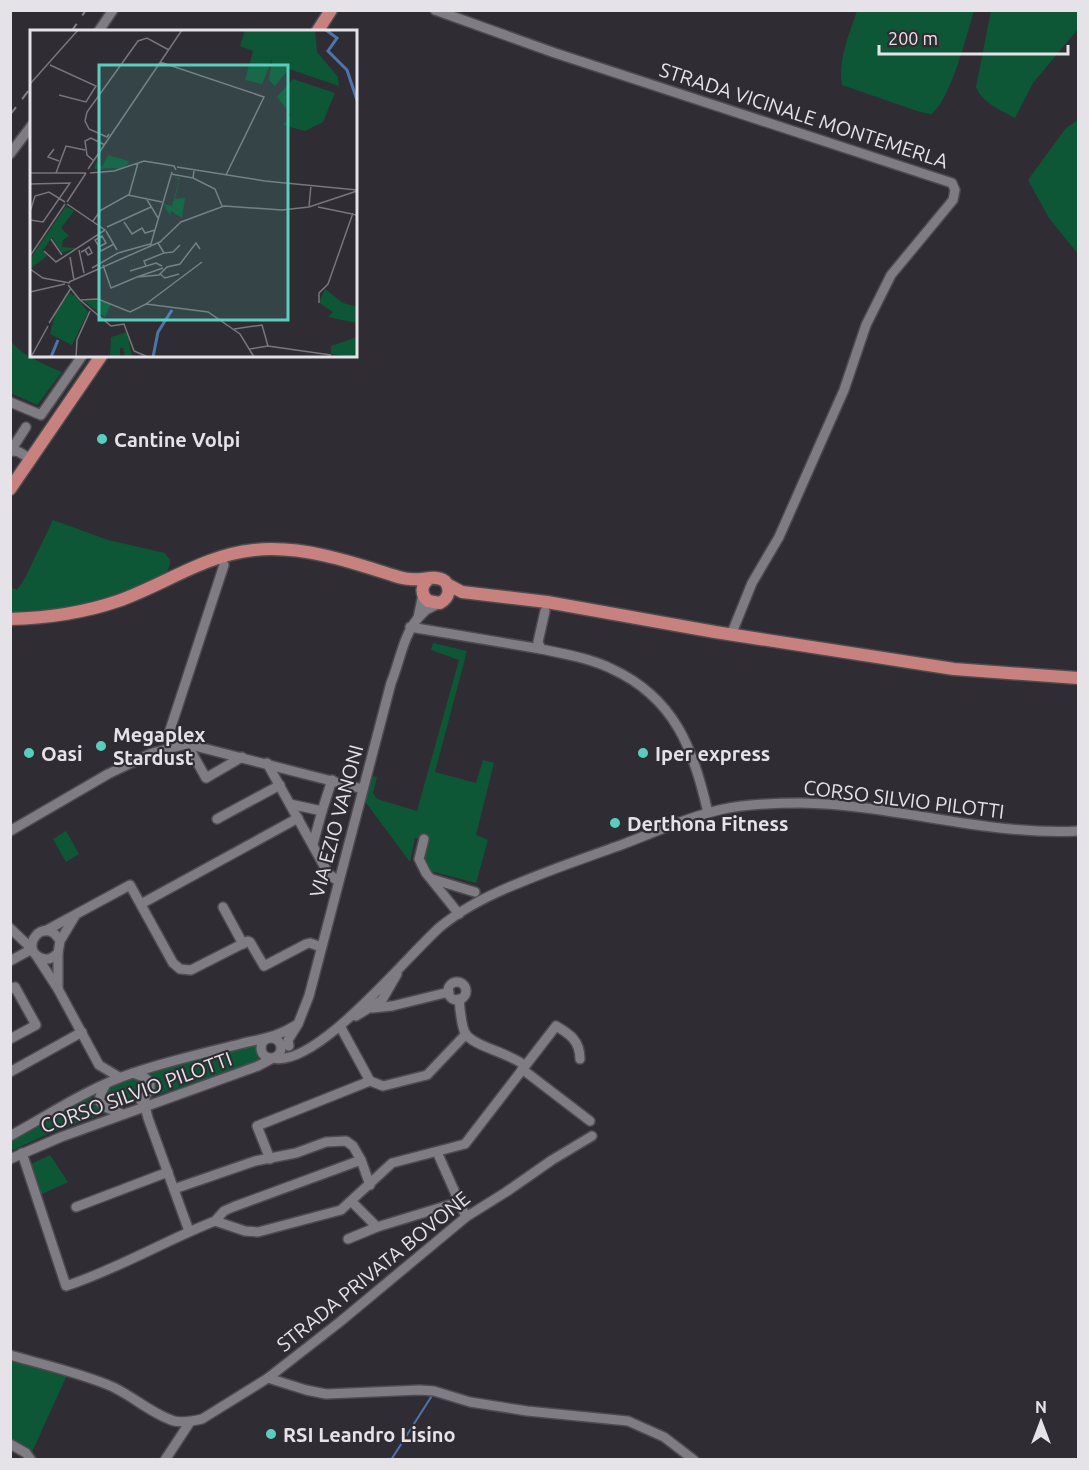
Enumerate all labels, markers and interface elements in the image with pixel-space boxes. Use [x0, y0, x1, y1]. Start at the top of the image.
scale bar [879, 18, 1068, 56]
text: 200 m [888, 28, 938, 48]
inset map [30, 30, 357, 357]
street label: STRADA VICINALE MONTEMERLA [657, 57, 951, 173]
place label: Cantine Volpi [114, 428, 240, 451]
marker: Cantine Volpi [95, 432, 109, 446]
place label: Megaplex Stardust [113, 723, 206, 769]
marker: Megaplex Stardust [94, 739, 108, 753]
place label: Oasi [41, 742, 83, 765]
street label: VIA EZIO VANONI [305, 742, 367, 900]
place label: Iper express [655, 742, 770, 765]
marker: Oasi [22, 746, 36, 760]
marker: Iper express [636, 746, 650, 760]
street label: CORSO SILVIO PILOTTI [802, 775, 1006, 823]
place label: Derthona Fitness [627, 812, 789, 835]
marker: Derthona Fitness [608, 816, 622, 830]
street label: CORSO SILVIO PILOTTI [37, 1047, 235, 1137]
street label: STRADA PRIVATA BOVONE [272, 1186, 474, 1356]
north arrow [1011, 1392, 1071, 1452]
text: N [1035, 1398, 1047, 1416]
place label: RSI Leandro Lisino [283, 1423, 455, 1446]
marker: RSI Leandro Lisino [264, 1427, 278, 1441]

